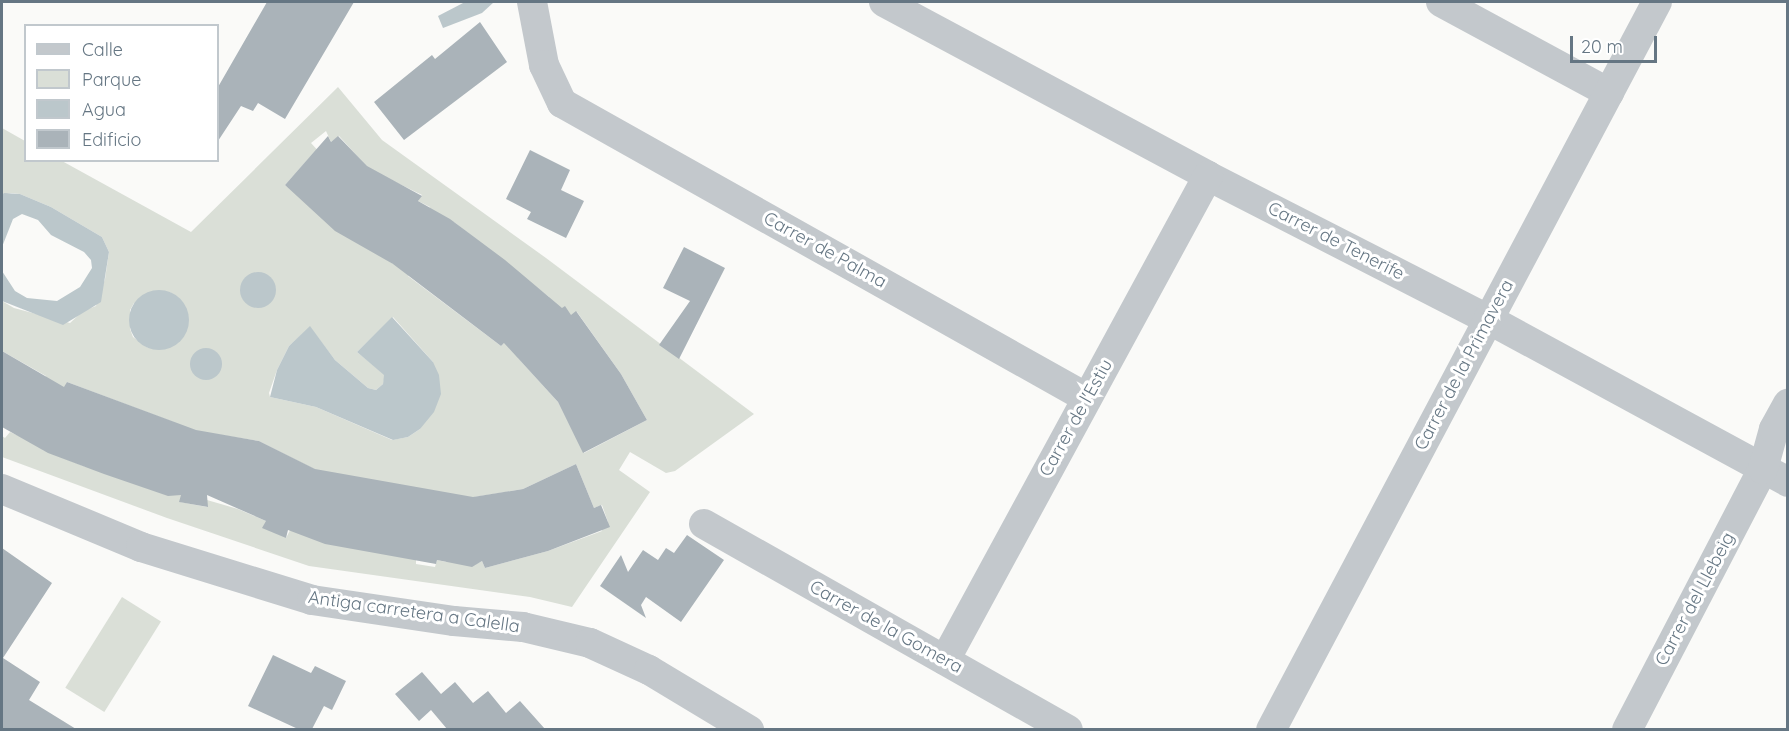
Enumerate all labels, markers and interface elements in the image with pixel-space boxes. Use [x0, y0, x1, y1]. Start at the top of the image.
legend [24, 24, 219, 162]
scale bar [1573, 24, 1660, 62]
text: 20 m [1581, 35, 1623, 58]
text: Calle [82, 38, 123, 61]
text: Parque [82, 68, 141, 91]
text: Agua [82, 98, 126, 121]
text: Edificio [82, 128, 141, 151]
street label: Carrer de Tenerife [1264, 197, 1408, 285]
street label: Carrer de Palma [760, 207, 890, 293]
street label: Carrer de la Primavera [1410, 276, 1518, 454]
street label: Carrer de l'Estiu [1035, 356, 1117, 480]
street label: Carrer del Llebeig [1651, 529, 1739, 669]
street label: Carrer de la Gomera [806, 576, 966, 678]
street label: Antiga carretera a Calella [307, 586, 521, 638]

